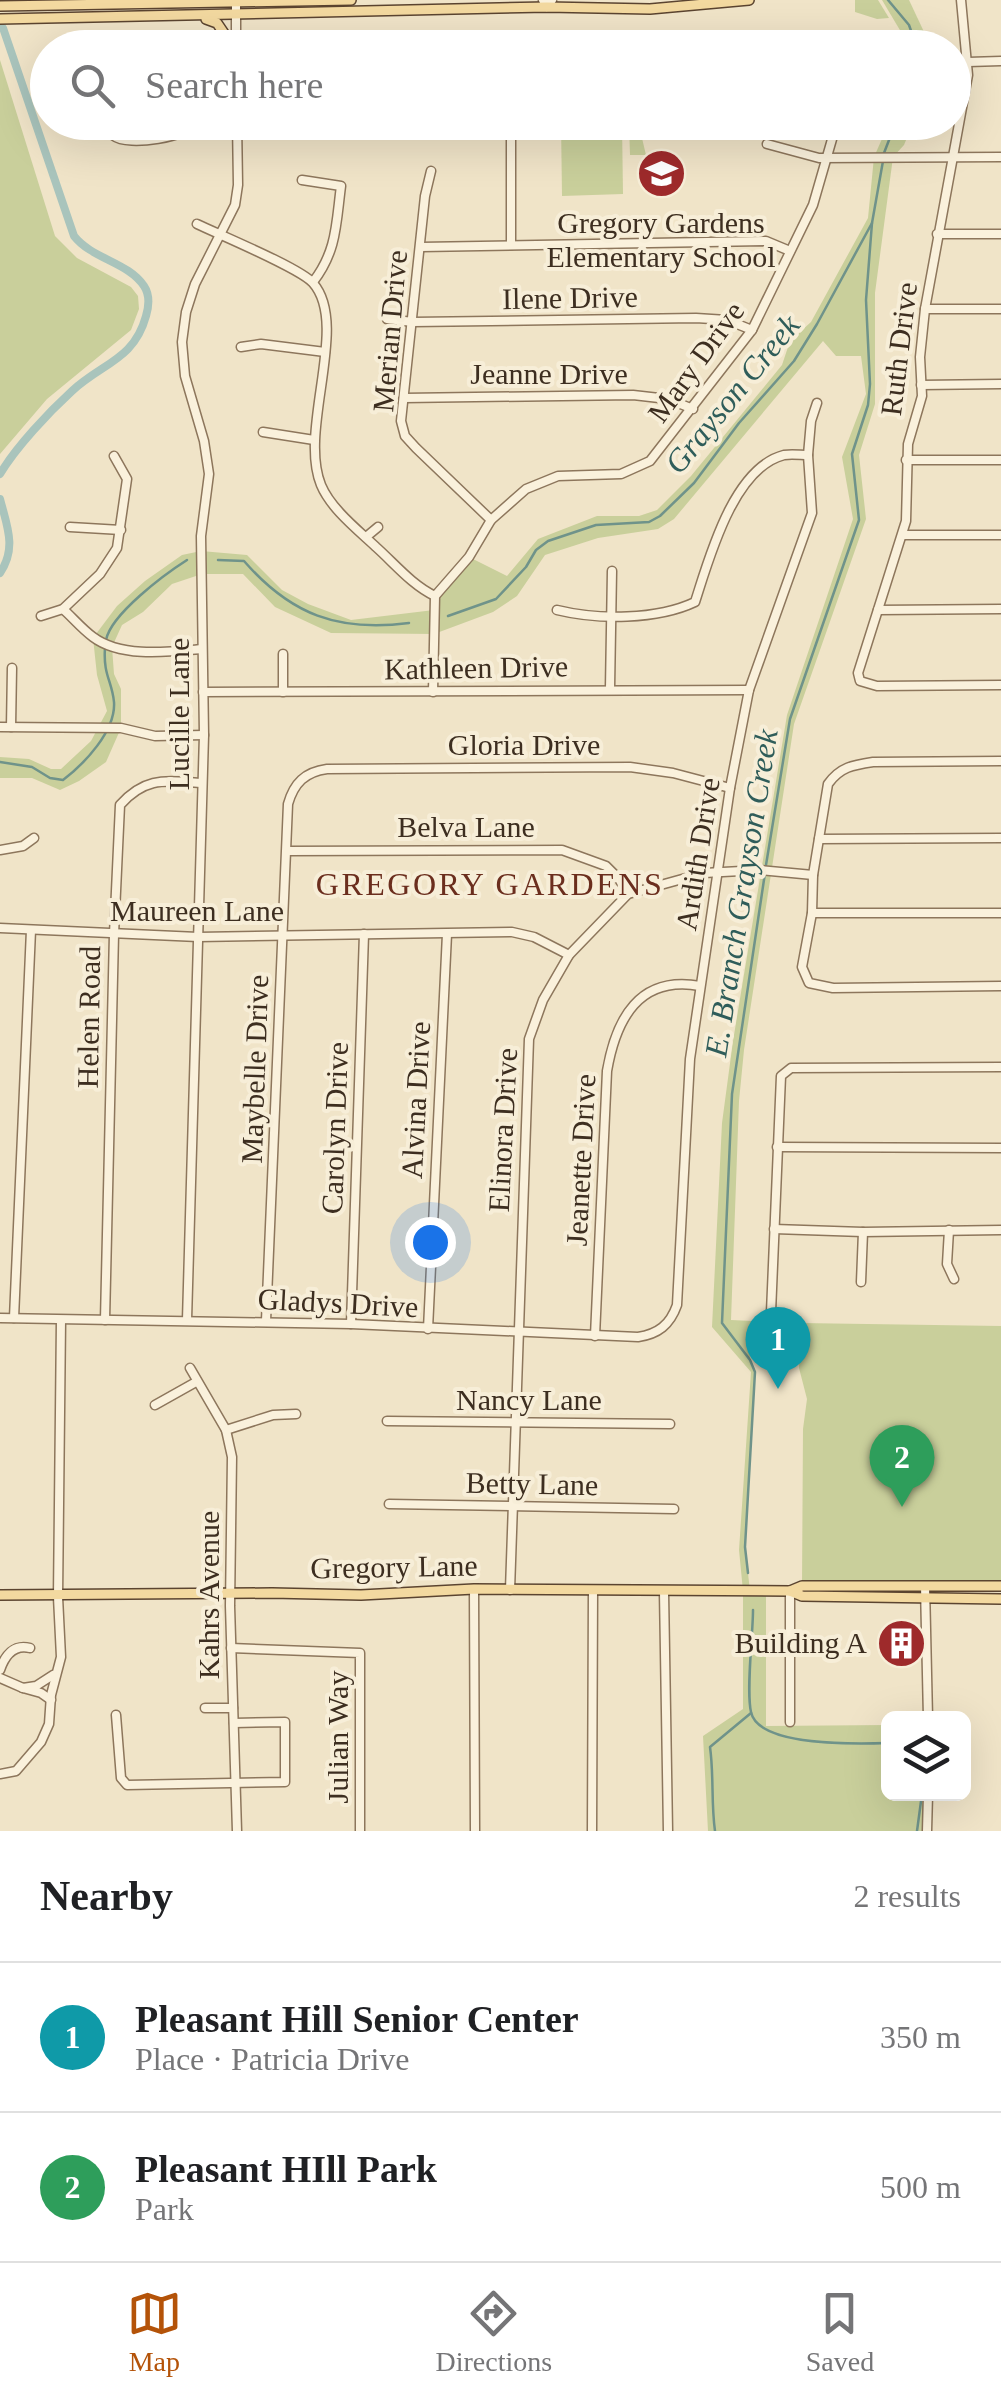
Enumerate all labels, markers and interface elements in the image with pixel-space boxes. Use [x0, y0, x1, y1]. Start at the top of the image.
search box [30, 30, 971, 140]
icon: search [65, 58, 120, 113]
text: Search here [145, 64, 323, 106]
school or university icon: Gregory Gardens Elementary School [635, 148, 687, 200]
place label: Gregory Gardens Elementary School [546, 206, 776, 273]
street label: Merian Drive [366, 249, 413, 413]
street label: Ilene Drive [502, 280, 638, 315]
street label: Ruth Drive [874, 280, 923, 418]
street label: Mary Drive [641, 295, 750, 428]
water label: Grayson Creek [657, 307, 807, 480]
street label: Jeanne Drive [470, 357, 628, 390]
street label: Lucille Lane [162, 638, 195, 790]
street label: Kathleen Drive [384, 649, 568, 686]
water label: E. Branch Grayson Creek [697, 726, 785, 1060]
street label: Gloria Drive [448, 728, 600, 761]
street label: Ardith Drive [669, 775, 726, 933]
street label: Belva Lane [397, 810, 535, 843]
district label: GREGORY GARDENS [316, 866, 664, 902]
street label: Maureen Lane [110, 894, 284, 927]
street label: Helen Road [71, 945, 106, 1089]
street label: Maybelle Drive [235, 974, 274, 1164]
street label: Alvina Drive [395, 1020, 436, 1179]
street label: Carolyn Drive [315, 1041, 354, 1215]
street label: Elinora Drive [482, 1047, 523, 1213]
street label: Jeanette Drive [560, 1073, 601, 1247]
your location [405, 1217, 456, 1268]
street label: Gladys Drive [257, 1282, 419, 1323]
pin: 1 [746, 1306, 810, 1389]
street label: Nancy Lane [456, 1383, 602, 1416]
pin: 2 [870, 1424, 934, 1507]
street label: Betty Lane [466, 1466, 599, 1501]
street label: Kahrs Avenue [192, 1511, 225, 1679]
street label: Gregory Lane [310, 1549, 478, 1584]
building icon: Building A [876, 1617, 928, 1669]
place label: Building A [734, 1626, 867, 1659]
street label: Julian Way [321, 1671, 354, 1803]
map controls [881, 1711, 971, 1801]
button: layers [881, 1711, 971, 1801]
text: Nearby [40, 1873, 173, 1919]
text: 2 results [853, 1878, 961, 1914]
text: Pleasant Hill Senior Center [135, 1998, 579, 2040]
text: 1 [65, 2019, 81, 2055]
text: 350 m [880, 2019, 961, 2055]
text: Place · Patricia Drive [135, 2041, 410, 2077]
text: Pleasant HIll Park [135, 2148, 437, 2190]
text: 2 [65, 2169, 81, 2205]
text: 500 m [880, 2169, 961, 2205]
text: Park [135, 2191, 194, 2227]
tab: Map [127, 2286, 182, 2378]
tab: Directions [435, 2286, 552, 2378]
tab: Saved [806, 2286, 874, 2378]

